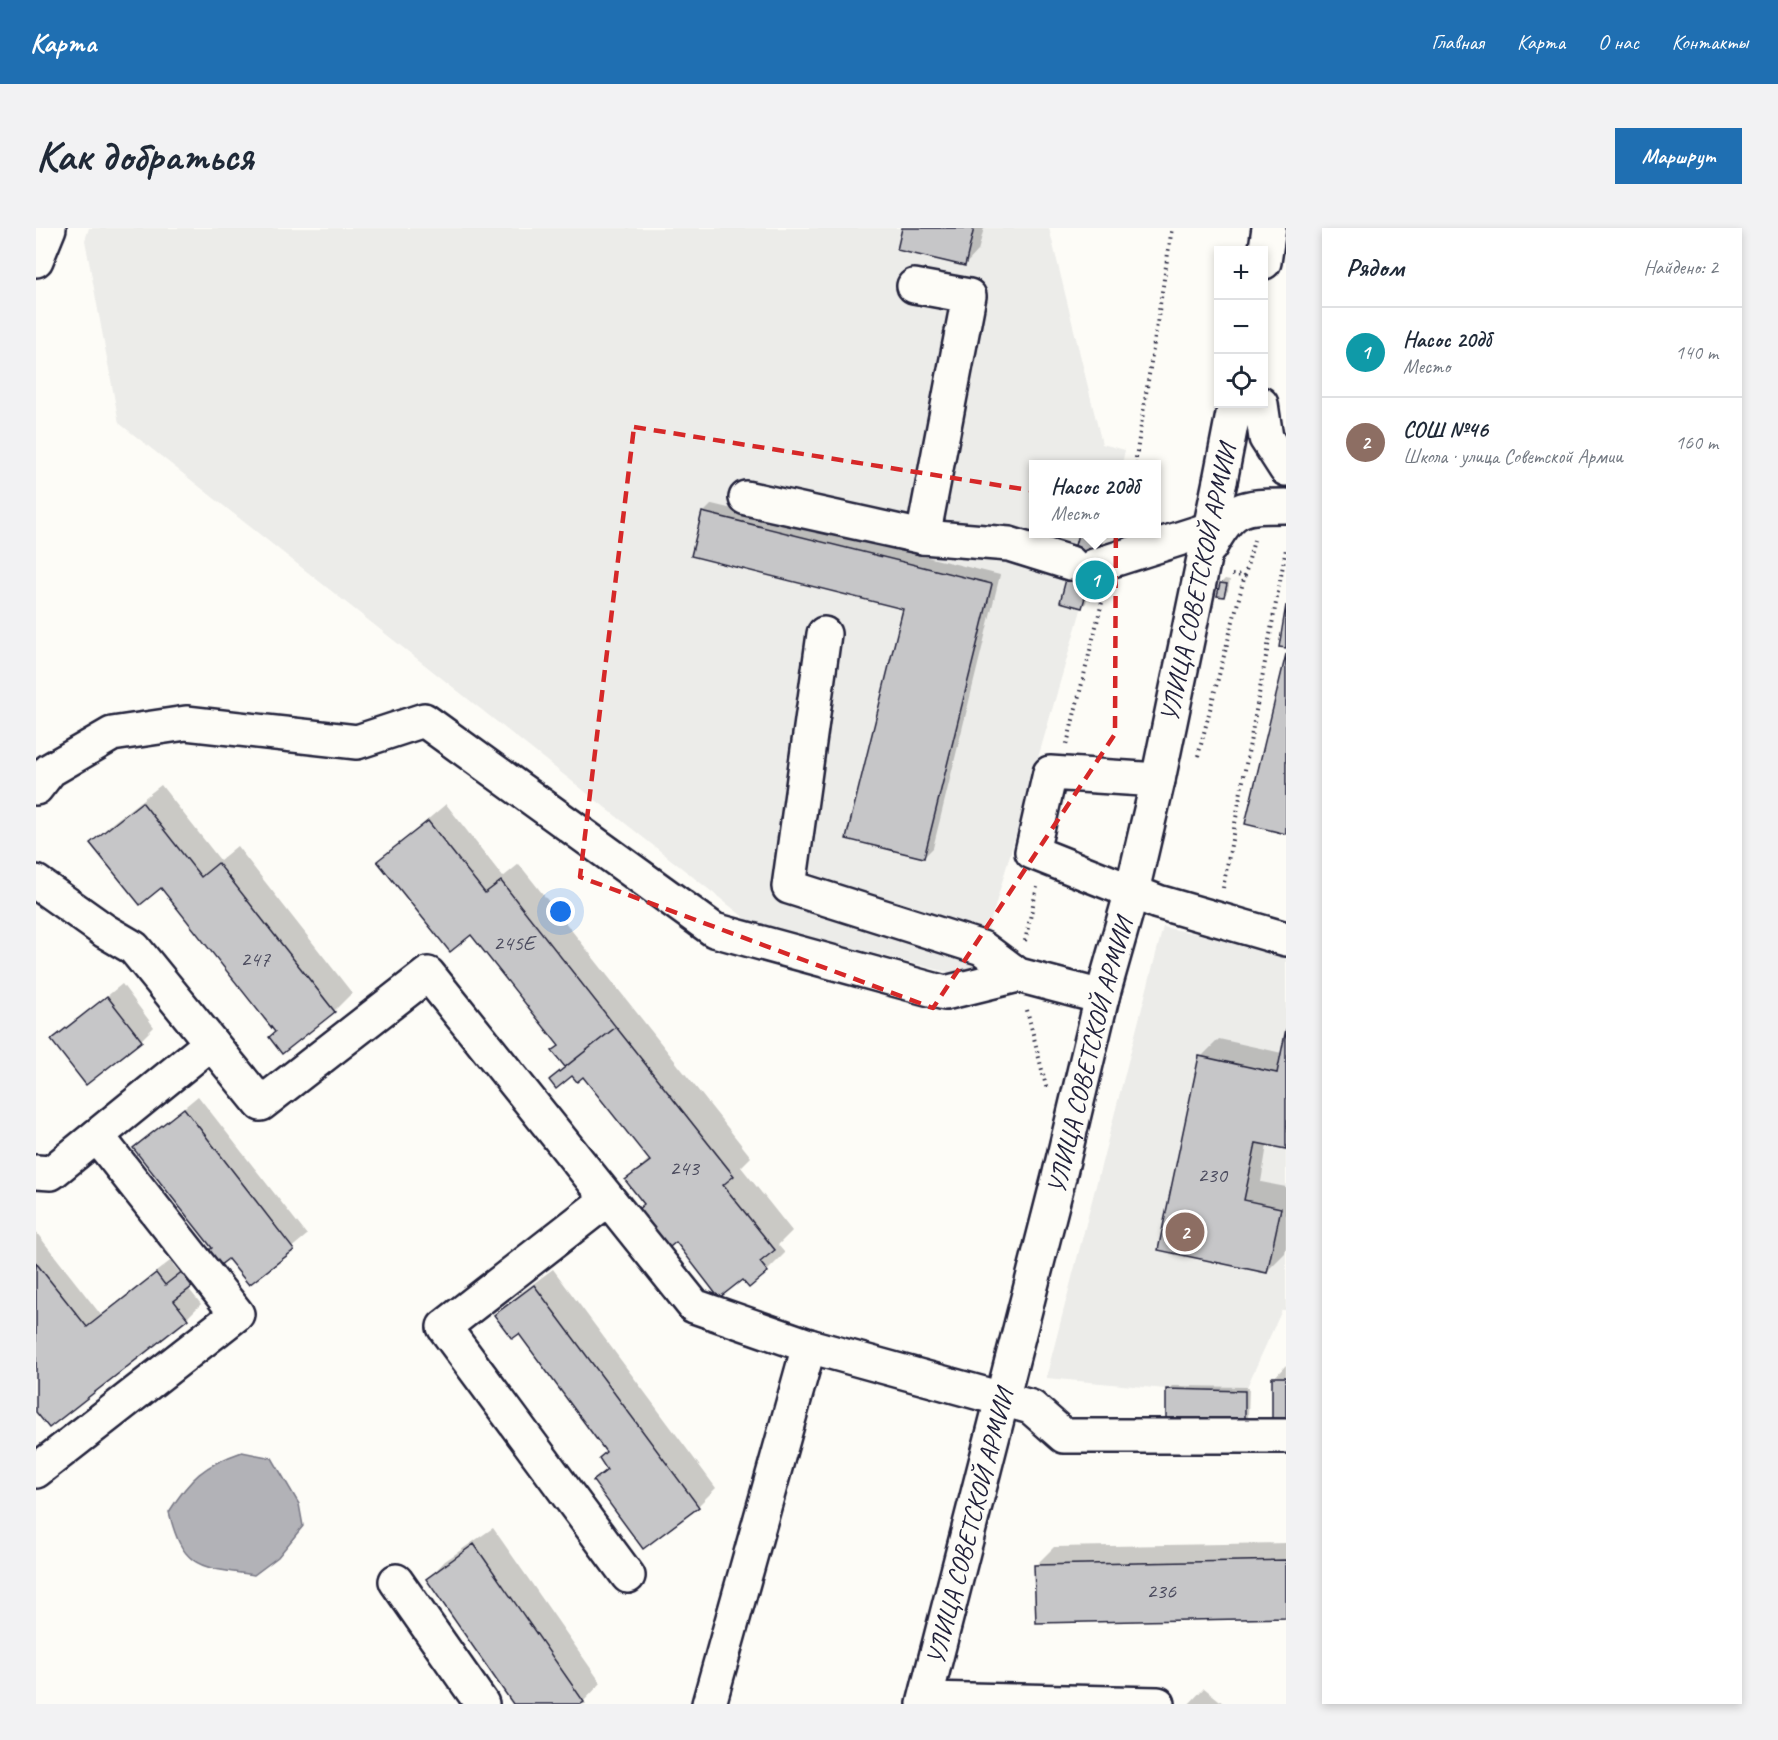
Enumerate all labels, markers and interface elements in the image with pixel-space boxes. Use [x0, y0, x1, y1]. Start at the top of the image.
text: Карта [30, 25, 97, 60]
text: Главная [1431, 29, 1484, 55]
text: Карта [1517, 29, 1565, 55]
text: О нас [1598, 29, 1639, 55]
text: Контакты [1672, 29, 1748, 55]
button: Маршрут [1615, 128, 1742, 184]
text: Как добраться [36, 130, 253, 183]
map controls [1214, 246, 1268, 408]
button: + [1214, 246, 1268, 300]
text: Рядом [1346, 251, 1404, 284]
text: Найдено: 2 [1643, 255, 1718, 280]
button: − [1214, 300, 1268, 354]
text: Насос 20дб [1403, 326, 1491, 354]
text: 1 [1361, 340, 1370, 365]
text: 140 m [1675, 340, 1718, 365]
button: locate [1214, 354, 1268, 408]
text: Место [1403, 354, 1450, 379]
text: СОШ №46 [1403, 416, 1488, 444]
text: 2 [1361, 430, 1370, 455]
text: 160 m [1675, 430, 1718, 455]
street label: УЛИЦА СОВЕТСКОЙ АРМИИ [1152, 437, 1244, 725]
text: Школа · улица Советской Армии [1403, 444, 1623, 469]
popup [1029, 460, 1161, 538]
text: Насос 20дб [1051, 473, 1139, 501]
text: Место [1051, 501, 1098, 526]
pin: 1 [1076, 558, 1114, 602]
your location [546, 897, 575, 926]
street label: УЛИЦА СОВЕТСКОЙ АРМИИ [1039, 910, 1141, 1197]
house number: 245Е [493, 929, 538, 957]
house number: 247 [240, 945, 271, 973]
house number: 243 [669, 1154, 701, 1182]
house number: 230 [1197, 1161, 1229, 1189]
pin: 2 [1166, 1210, 1204, 1254]
street label: УЛИЦА СОВЕТСКОЙ АРМИИ [918, 1381, 1022, 1668]
house number: 236 [1146, 1577, 1177, 1605]

